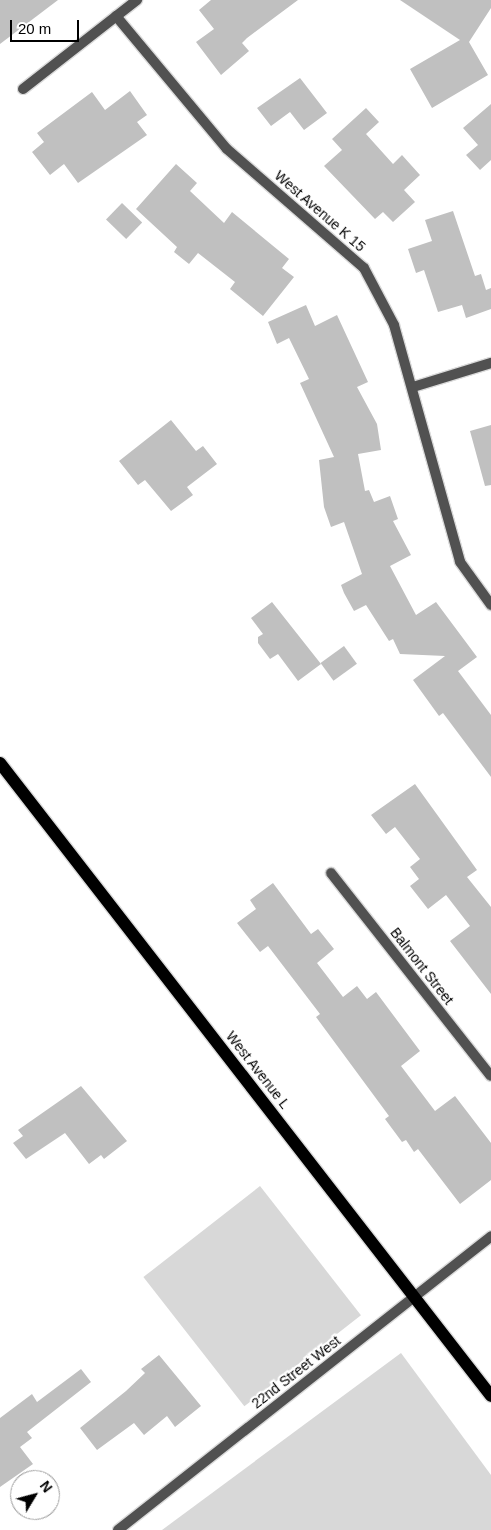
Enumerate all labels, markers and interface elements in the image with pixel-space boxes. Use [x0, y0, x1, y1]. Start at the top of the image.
scale bar [12, 10, 81, 42]
text: 20 m [18, 20, 51, 37]
street label: West Avenue K 15 [271, 167, 369, 255]
street label: Balmont Street [387, 924, 457, 1008]
street label: West Avenue L [222, 1028, 294, 1112]
street label: 22nd Street West [248, 1332, 344, 1412]
north arrow [10, 1470, 60, 1520]
text: N [37, 1478, 56, 1495]

